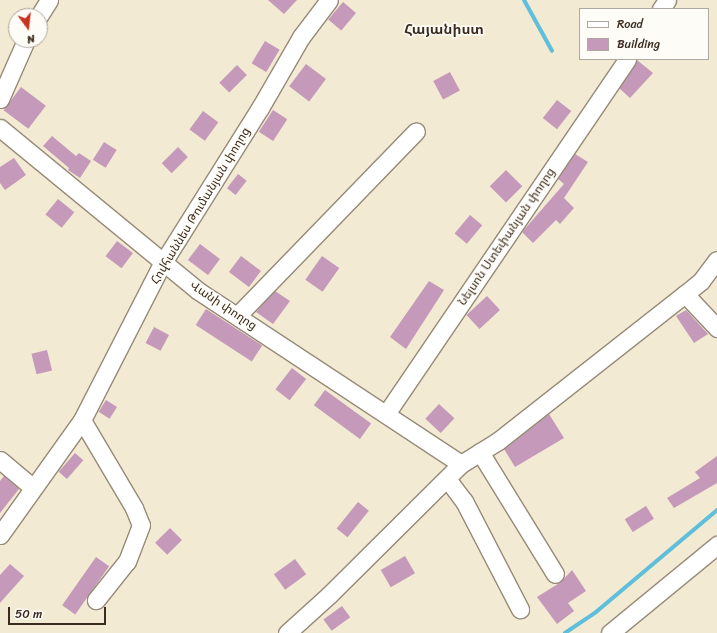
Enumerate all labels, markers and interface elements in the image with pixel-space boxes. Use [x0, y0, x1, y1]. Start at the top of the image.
north arrow [8, 8, 48, 48]
legend [579, 8, 709, 60]
text: Road [617, 13, 643, 35]
district label: Հայանիստ [404, 22, 484, 38]
text: N [25, 29, 37, 49]
text: Building [617, 33, 660, 55]
street label: Հովհաննես Թումանյան փողոց [148, 125, 254, 287]
street label: Նելսոն Ստեփանյան փողոց [455, 165, 559, 309]
street label: Վանի փողոց [187, 278, 259, 334]
scale bar [10, 599, 108, 625]
text: 50 m [15, 603, 42, 625]

